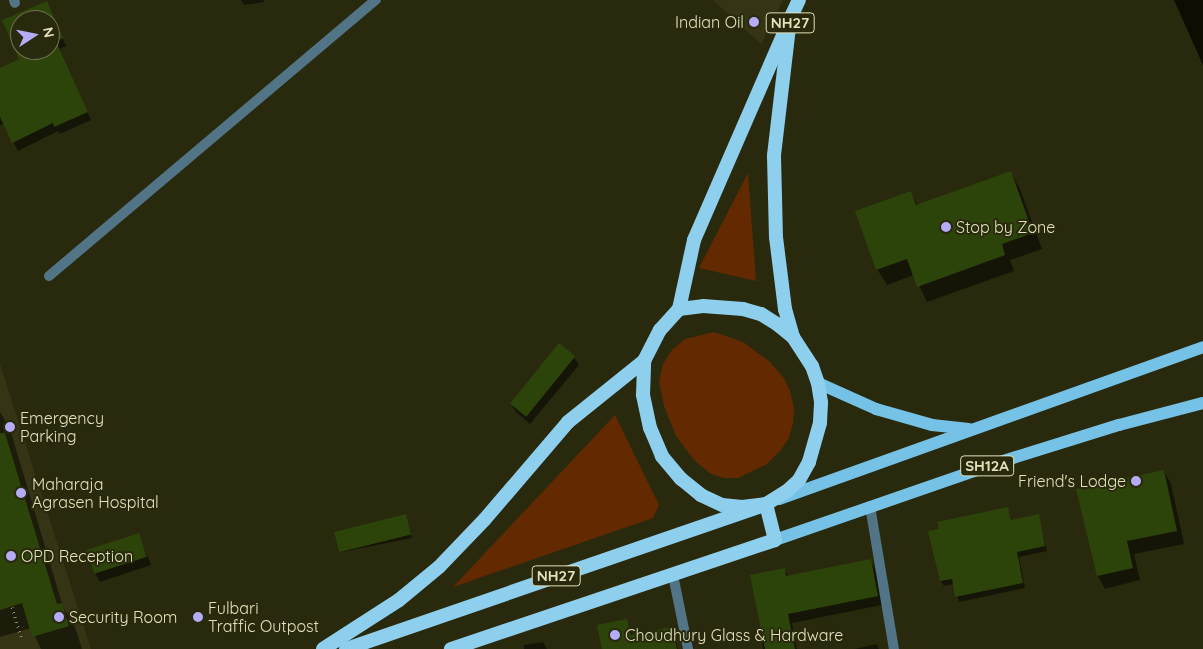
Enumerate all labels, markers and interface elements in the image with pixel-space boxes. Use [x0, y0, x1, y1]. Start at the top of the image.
north arrow [10, 10, 60, 60]
road number: NH27 [765, 10, 815, 36]
place label: Indian Oil [675, 12, 744, 32]
marker: Indian Oil [748, 16, 760, 28]
text: N [39, 26, 59, 39]
place label: Stop by Zone [956, 217, 1055, 237]
marker: Stop by Zone [940, 221, 952, 233]
place label: Emergency Parking [20, 408, 104, 446]
marker: Emergency Parking [4, 421, 16, 433]
road number: SH12A [960, 454, 1014, 478]
place label: Friend's Lodge [1018, 471, 1126, 491]
place label: Maharaja Agrasen Hospital [32, 474, 159, 512]
marker: Friend's Lodge [1130, 475, 1142, 487]
marker: Maharaja Agrasen Hospital [14, 486, 28, 500]
place label: OPD Reception [21, 546, 133, 566]
marker: OPD Reception [5, 550, 17, 562]
road number: NH27 [531, 564, 581, 588]
place label: Fulbari Traffic Outpost [208, 598, 319, 636]
place label: Security Room [69, 607, 177, 627]
marker: Security Room [53, 611, 65, 623]
marker: Fulbari Traffic Outpost [192, 611, 204, 623]
place label: Choudhury Glass & Hardware [625, 625, 843, 645]
marker: Choudhury Glass & Hardware [609, 629, 621, 641]

